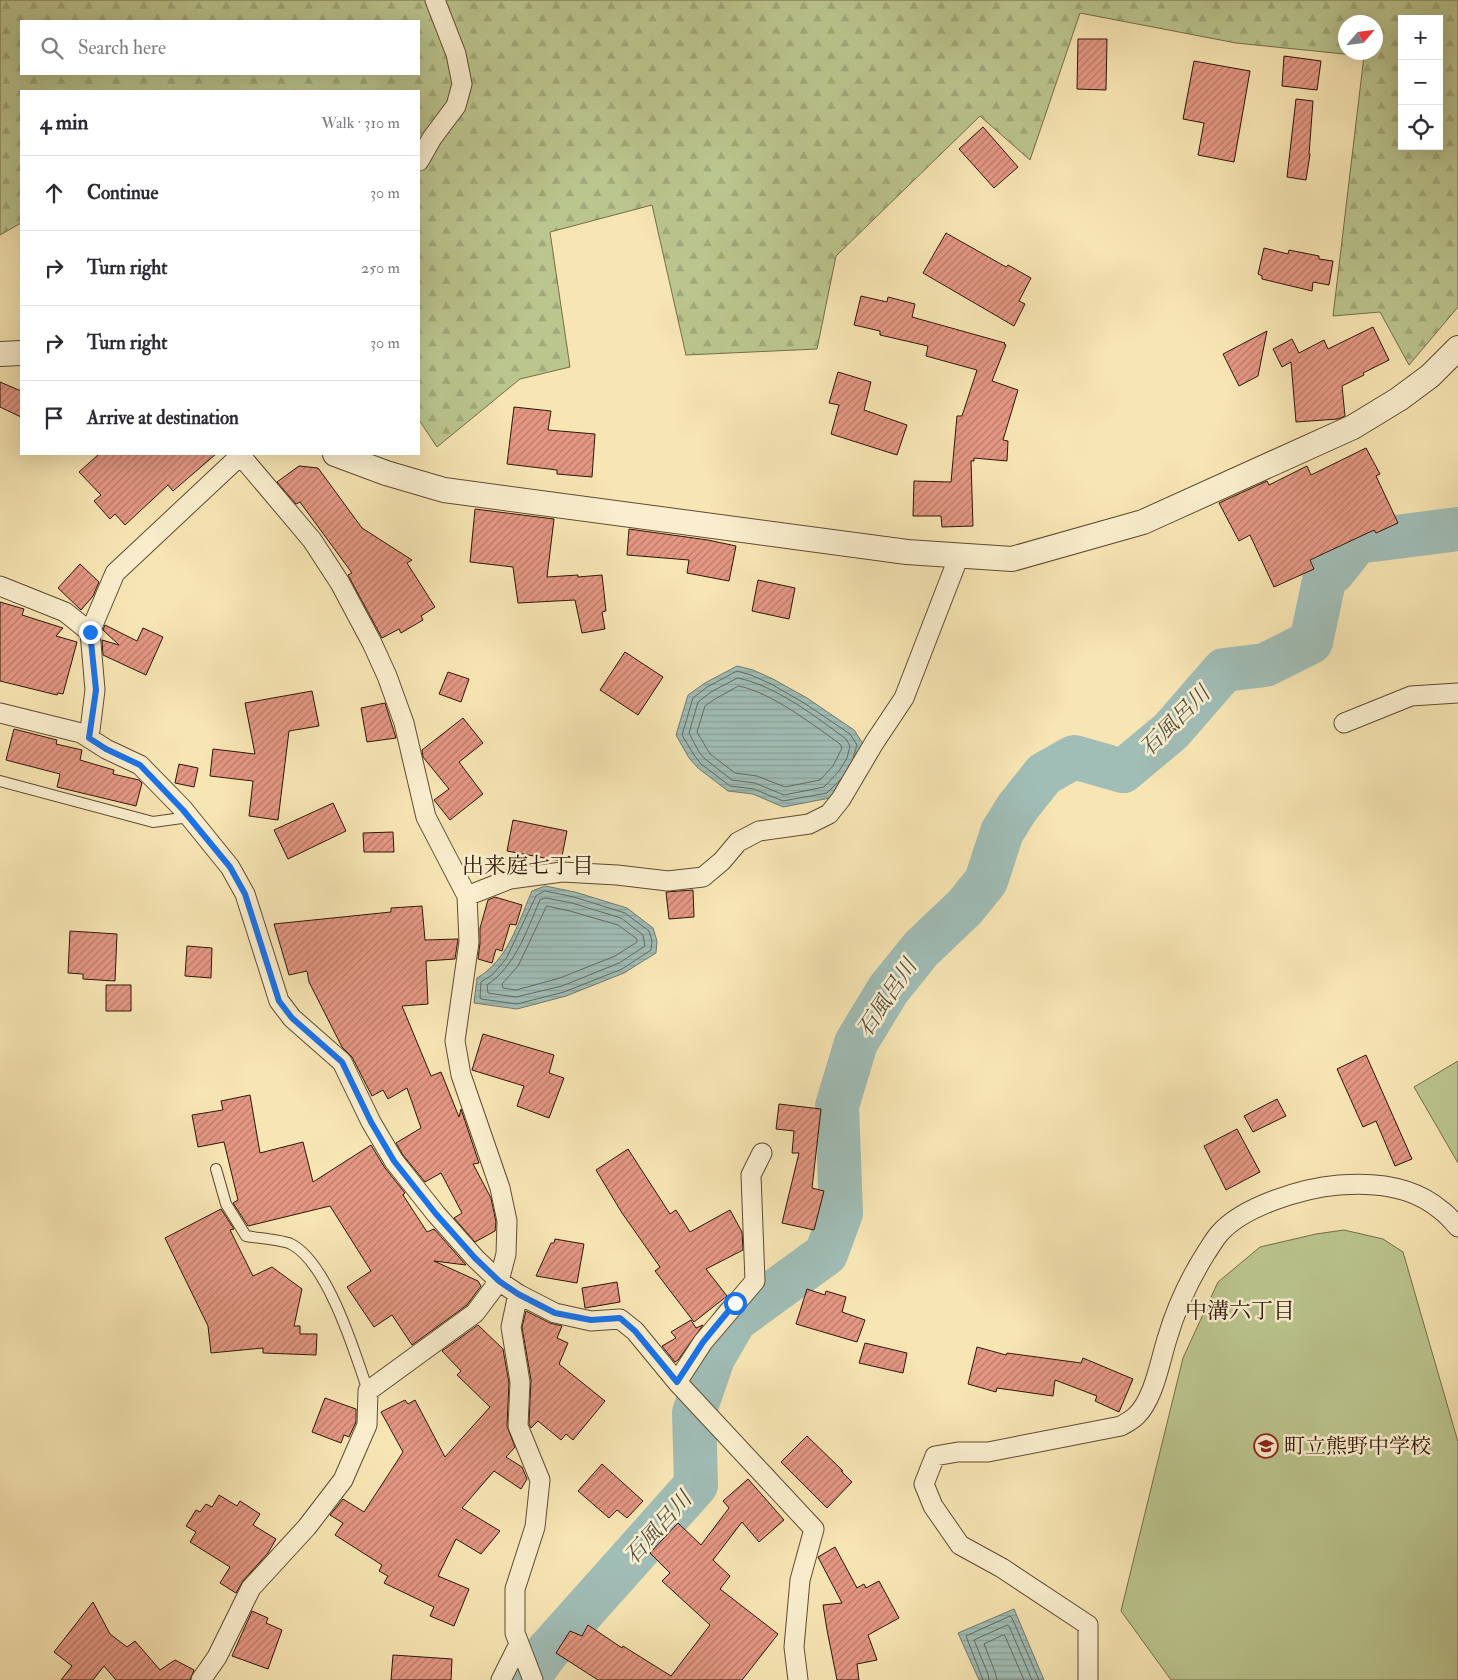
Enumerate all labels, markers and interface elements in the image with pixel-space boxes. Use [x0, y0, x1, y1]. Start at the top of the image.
north arrow [1338, 15, 1383, 60]
map controls [1398, 15, 1443, 150]
button: + [1398, 15, 1443, 60]
search box [20, 20, 420, 75]
icon: search [38, 34, 66, 62]
text: Search here [78, 36, 166, 60]
button: − [1398, 60, 1443, 105]
button: locate [1398, 105, 1443, 150]
text: 4 min [40, 109, 88, 136]
text: Walk · 310 m [321, 113, 400, 133]
icon: ahead [40, 179, 68, 207]
text: Continue [87, 181, 158, 205]
text: 30 m [370, 183, 400, 203]
icon: right [40, 254, 68, 282]
text: Turn right [87, 256, 167, 280]
text: 250 m [361, 258, 400, 278]
icon: right [40, 329, 68, 357]
text: Turn right [87, 331, 167, 355]
text: 30 m [370, 333, 400, 353]
icon: arrive [40, 404, 68, 432]
text: Arrive at destination [87, 406, 239, 430]
route end [79, 621, 102, 644]
water label: 石風呂川 [1134, 679, 1217, 762]
district label: 出来庭七丁目 [462, 852, 594, 880]
water label: 石風呂川 [851, 952, 924, 1042]
route start [724, 1292, 747, 1315]
district label: 中溝六丁目 [1185, 1297, 1295, 1325]
school or university icon: 町立熊野中学校 [1253, 1433, 1279, 1459]
place label: 町立熊野中学校 [1284, 1433, 1431, 1460]
water label: 石風呂川 [618, 1484, 699, 1570]

